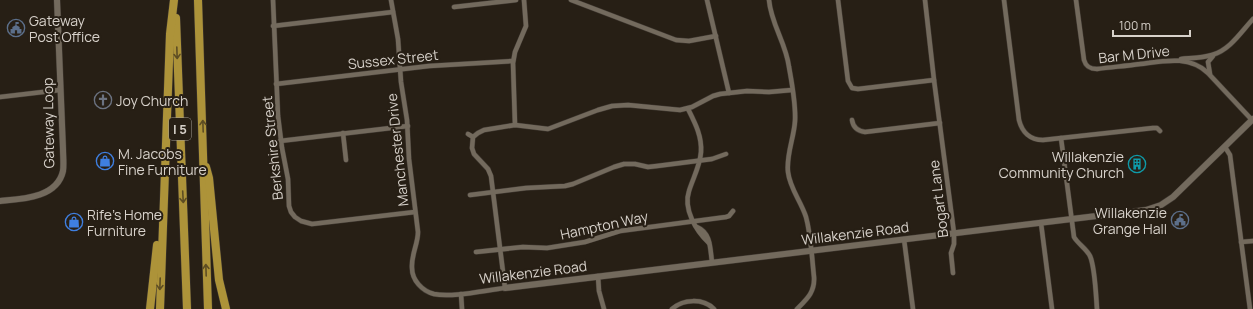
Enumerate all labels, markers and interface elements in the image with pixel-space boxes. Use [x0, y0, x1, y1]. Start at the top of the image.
place label: Gateway Post Office [29, 11, 100, 46]
scale bar [1113, 12, 1190, 38]
text: 100 m [1119, 17, 1151, 34]
public building icon: Gateway Post Office [6, 18, 26, 38]
street label: Bar M Drive [1097, 41, 1171, 67]
street label: Sussex Street [347, 45, 440, 73]
one-way arrow [173, 46, 181, 59]
street label: Gateway Loop [38, 77, 58, 169]
church icon: Joy Church [93, 90, 113, 110]
place label: Joy Church [116, 91, 188, 110]
street label: Manchester Drive [382, 93, 412, 207]
street label: Berkshire Street [257, 95, 287, 201]
road number: I 5 [169, 118, 191, 140]
one-way arrow [199, 120, 206, 133]
place label: M. Jacobs Fine Furniture [118, 144, 207, 179]
place label: Willakenzie Community Church [999, 147, 1124, 182]
shop icon: M. Jacobs Fine Furniture [95, 151, 115, 171]
building icon: Willakenzie Community Church [1127, 154, 1147, 174]
street label: Bogart Lane [924, 159, 952, 239]
one-way arrow [179, 190, 186, 203]
place label: Willakenzie Grange Hall [1093, 203, 1167, 238]
place label: Rife's Home Furniture [87, 205, 162, 240]
street label: Hampton Way [558, 206, 650, 244]
public building icon: Willakenzie Grange Hall [1170, 210, 1190, 230]
shop icon: Rife's Home Furniture [64, 212, 84, 232]
street label: Willakenzie Road [800, 217, 910, 249]
street label: Willakenzie Road [478, 256, 588, 288]
one-way arrow [203, 264, 210, 277]
one-way arrow [157, 277, 164, 290]

